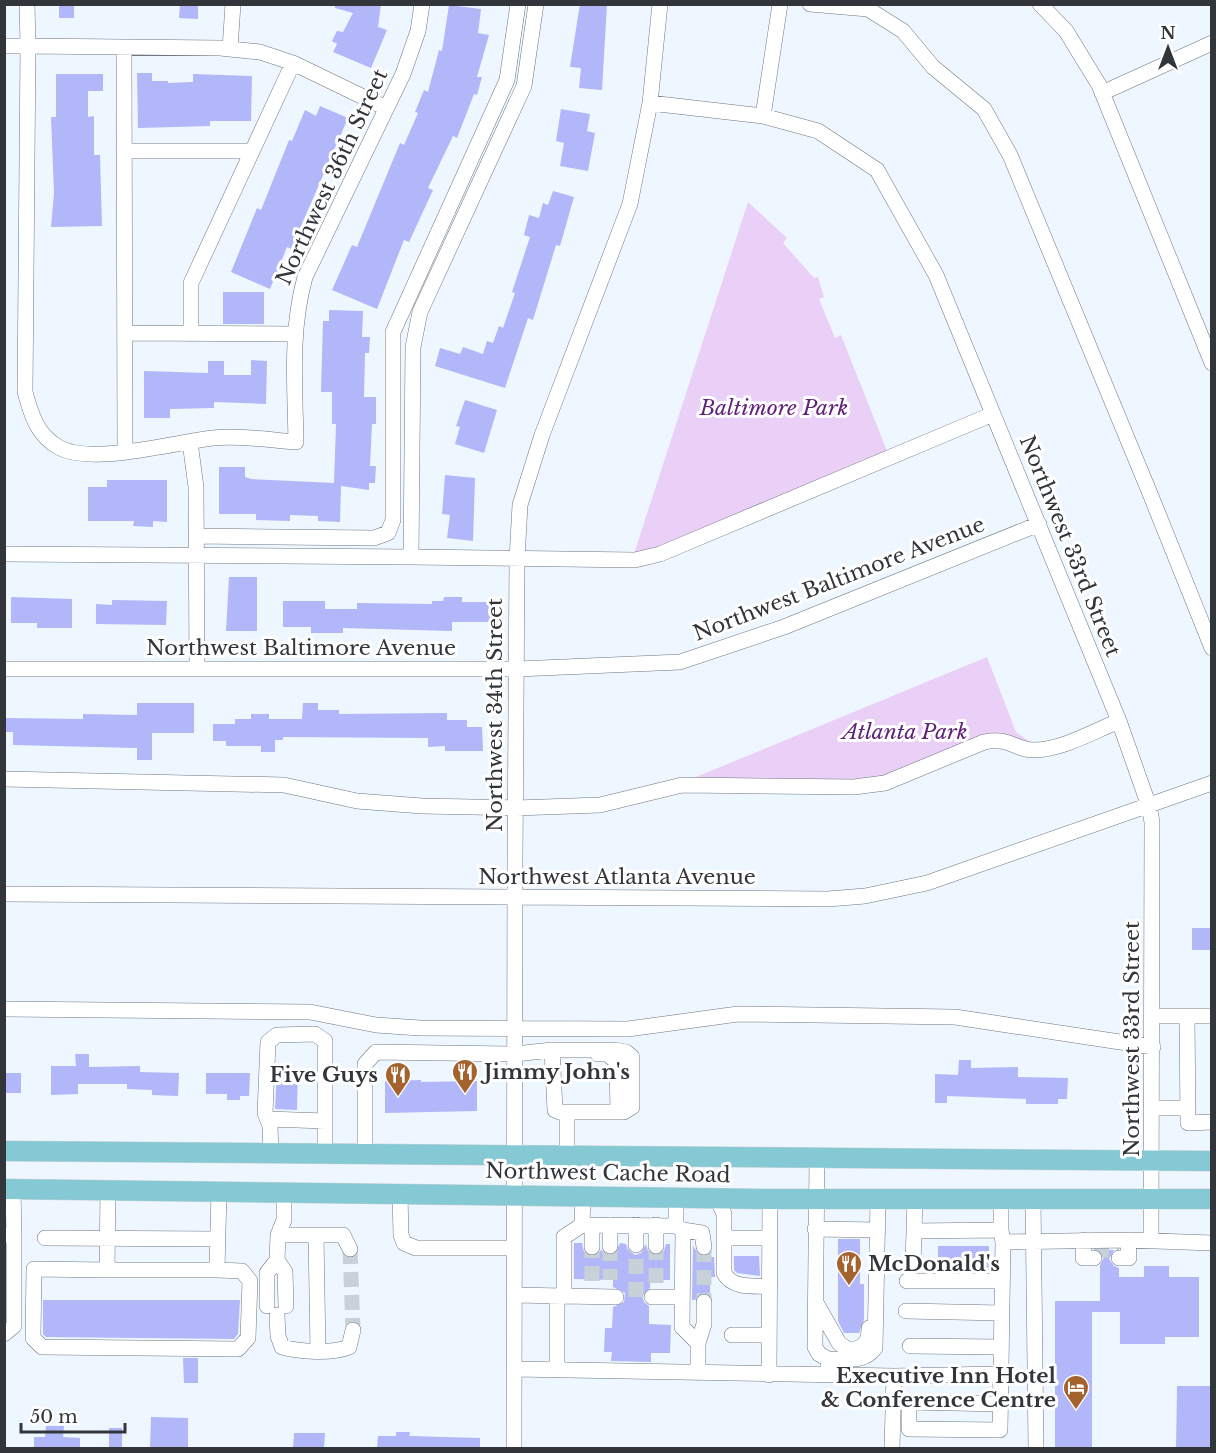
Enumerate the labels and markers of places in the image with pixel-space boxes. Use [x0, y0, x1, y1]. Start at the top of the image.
restaurant icon: Jimmy John's [450, 1057, 480, 1095]
place label: Jimmy John's [480, 1059, 630, 1085]
restaurant icon: Five Guys [383, 1060, 413, 1098]
place label: Five Guys [270, 1062, 378, 1088]
restaurant icon: McDonald's [834, 1249, 864, 1287]
place label: McDonald's [868, 1251, 1000, 1277]
place label: Executive Inn Hotel & Conference Centre [821, 1363, 1057, 1413]
hotel icon: Executive Inn Hotel & Conference Centre [1061, 1373, 1091, 1411]

